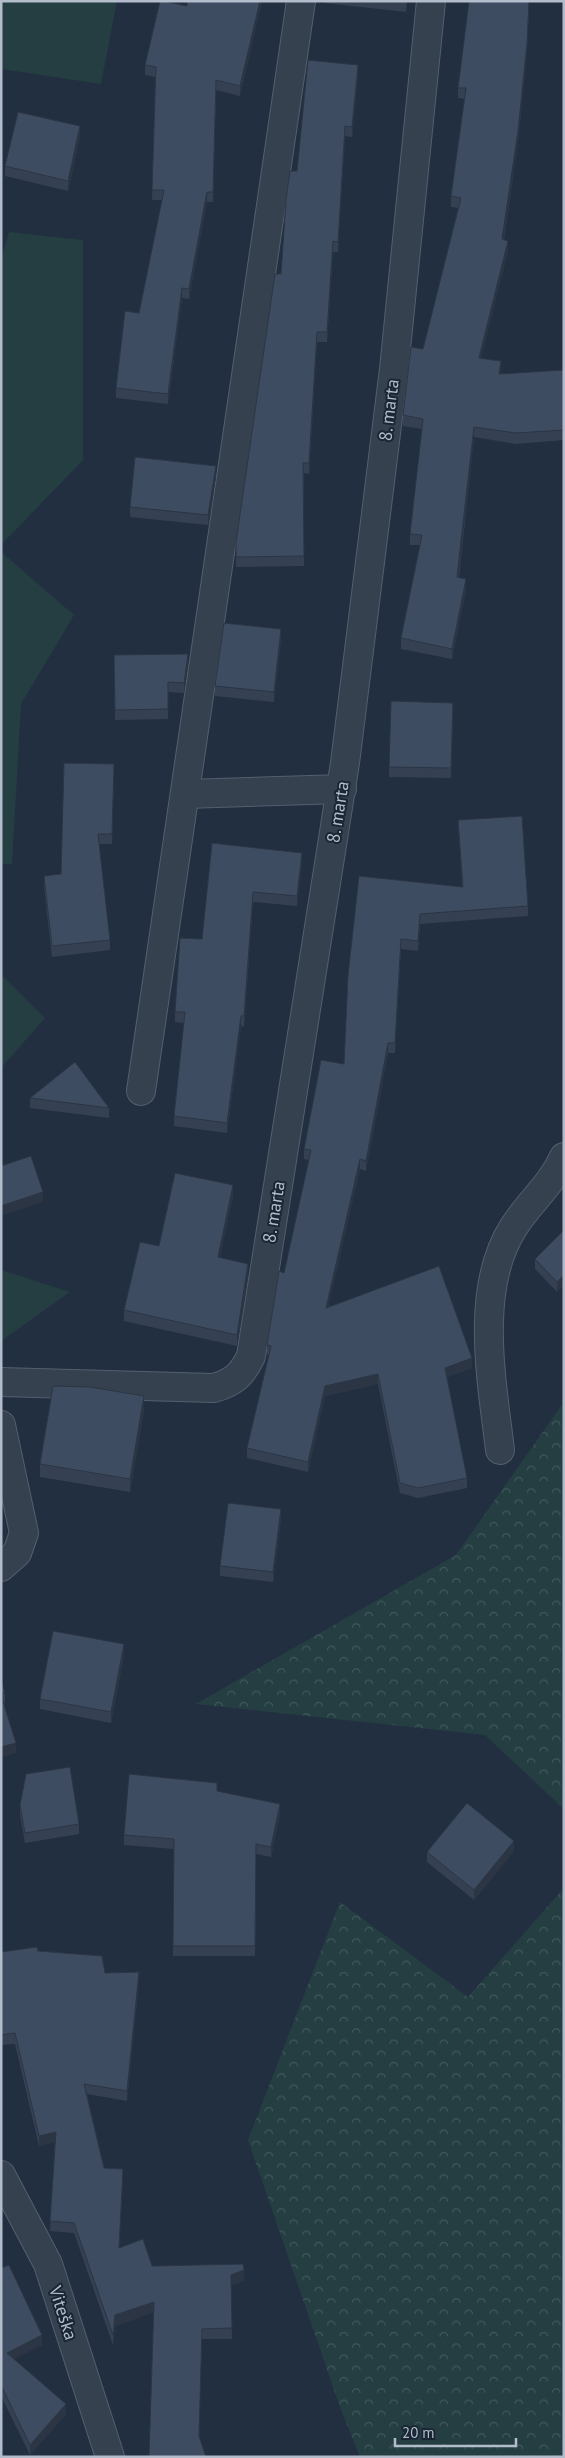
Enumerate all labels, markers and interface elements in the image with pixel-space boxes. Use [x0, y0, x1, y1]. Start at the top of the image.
street label: 8. marta [373, 378, 404, 442]
street label: 8. marta [321, 779, 354, 844]
street label: 8. marta [257, 1179, 290, 1244]
street label: Viteška [44, 2282, 83, 2343]
scale bar [395, 2416, 516, 2448]
text: 20 m [402, 2423, 435, 2442]

